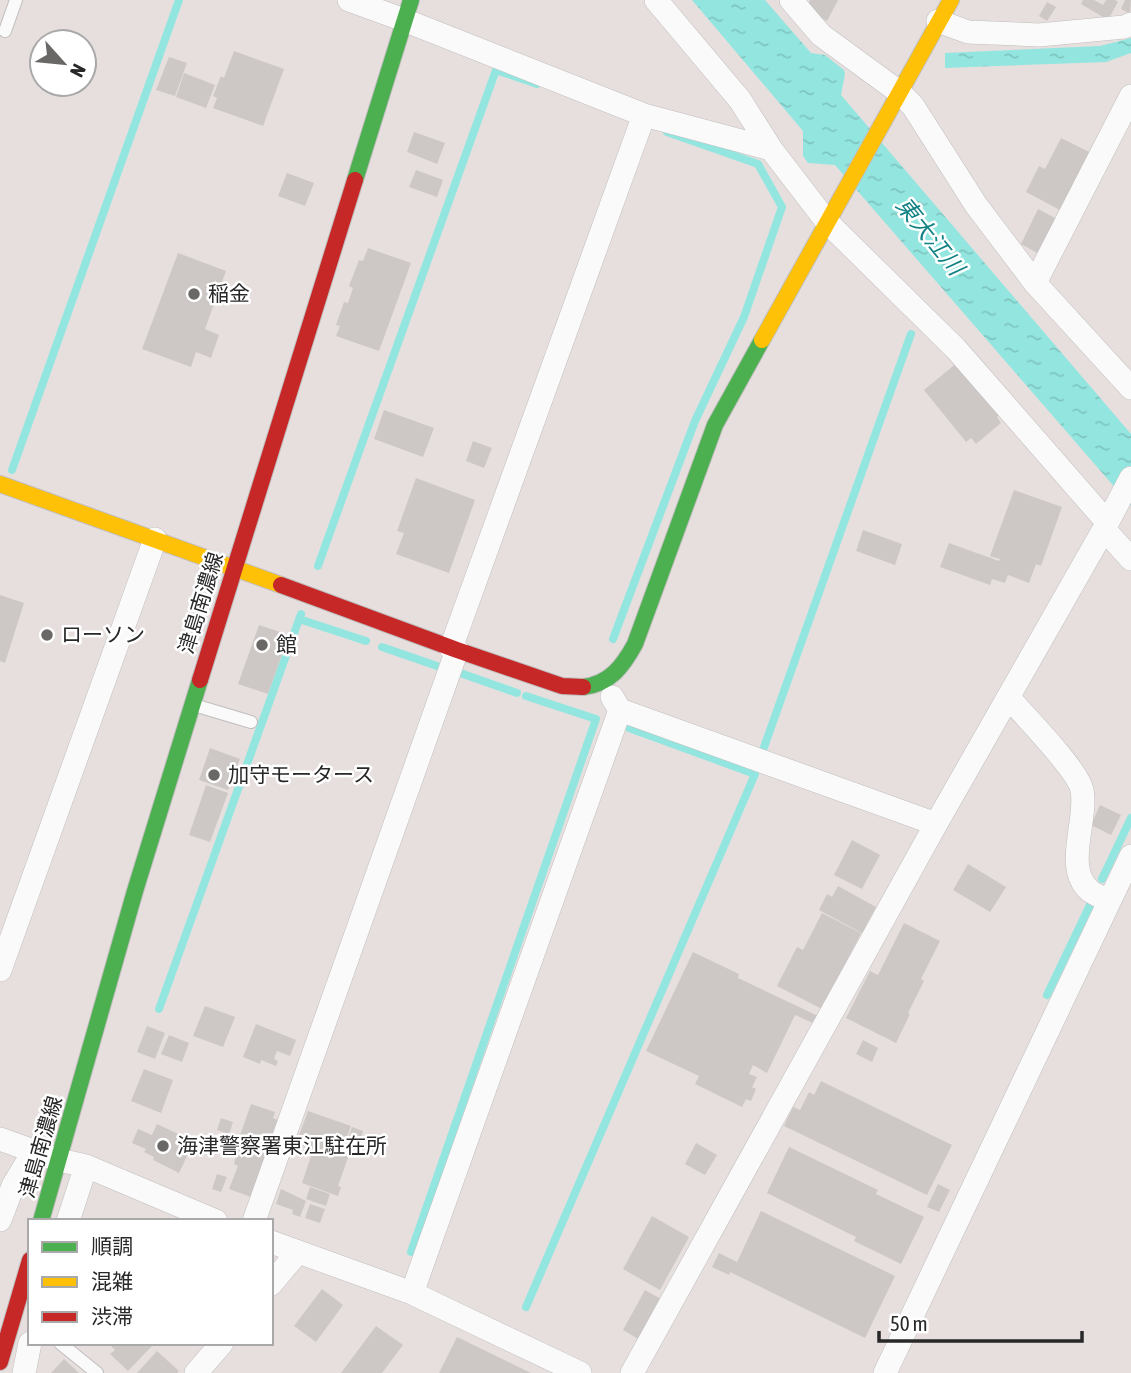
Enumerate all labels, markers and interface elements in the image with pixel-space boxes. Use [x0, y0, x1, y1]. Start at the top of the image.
north arrow [28, 28, 98, 98]
text: N [66, 61, 90, 81]
water label: 東大江川 [891, 192, 971, 282]
place label: 稲金 [208, 281, 250, 305]
marker: 稲金 [186, 286, 202, 302]
street label: 津島南濃線 [173, 549, 227, 656]
place label: ローソン [61, 622, 145, 646]
marker: ローソン [39, 627, 55, 643]
place label: 館 [276, 632, 297, 656]
marker: 館 [254, 637, 270, 653]
place label: 加守モータース [228, 762, 374, 786]
marker: 加守モータース [206, 767, 222, 783]
street label: 津島南濃線 [14, 1093, 66, 1200]
place label: 海津警察署東江駐在所 [177, 1133, 387, 1157]
marker: 海津警察署東江駐在所 [155, 1138, 171, 1154]
legend [28, 1219, 273, 1345]
text: 順調 [91, 1234, 133, 1258]
text: 混雑 [91, 1269, 133, 1293]
scale bar [879, 1300, 1082, 1344]
text: 渋滞 [91, 1304, 133, 1328]
text: 50 m [890, 1311, 928, 1335]

